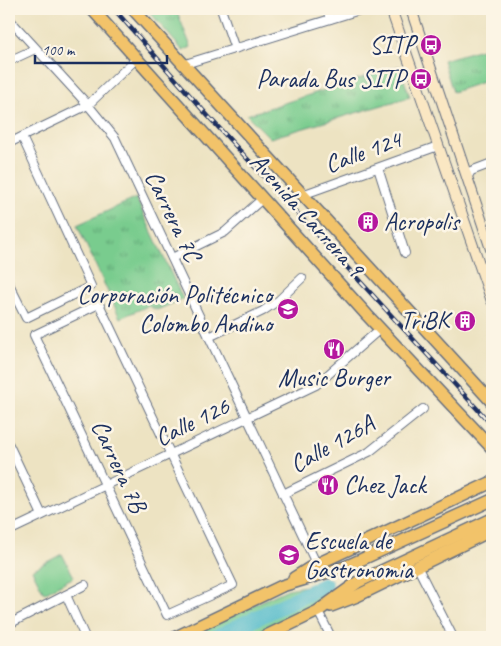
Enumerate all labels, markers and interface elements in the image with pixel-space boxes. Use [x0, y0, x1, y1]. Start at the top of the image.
place label: SITP [369, 29, 418, 61]
scale bar [35, 32, 168, 64]
bus stop icon: SITP [419, 33, 443, 57]
text: 100 m [42, 41, 76, 60]
place label: Parada Bus SITP [257, 63, 408, 95]
bus stop icon: Parada Bus SITP [409, 67, 433, 91]
street label: Calle 124 [320, 122, 408, 181]
street label: Avenida Carrera 9 [243, 146, 372, 285]
street label: Carrera 7C [137, 165, 210, 269]
place label: Acropolis [384, 206, 461, 238]
building icon: Acropolis [356, 210, 380, 234]
place label: Corporación Politécnico Colombo Andino [77, 279, 275, 340]
school or university icon: Corporación Politécnico Colombo Andino [276, 297, 300, 321]
place label: TriBK [401, 305, 453, 337]
building icon: TriBK [453, 309, 477, 333]
restaurant icon: Music Burger [322, 337, 346, 361]
place label: Music Burger [278, 362, 392, 394]
street label: Calle 126 [149, 390, 235, 454]
street label: Calle 126A [284, 407, 381, 480]
street label: Carrera 7B [84, 415, 155, 519]
place label: Chez Jack [344, 469, 427, 501]
restaurant icon: Chez Jack [316, 473, 340, 497]
place label: Escuela de Gastronomia [305, 525, 415, 586]
school or university icon: Escuela de Gastronomia [277, 543, 301, 567]

